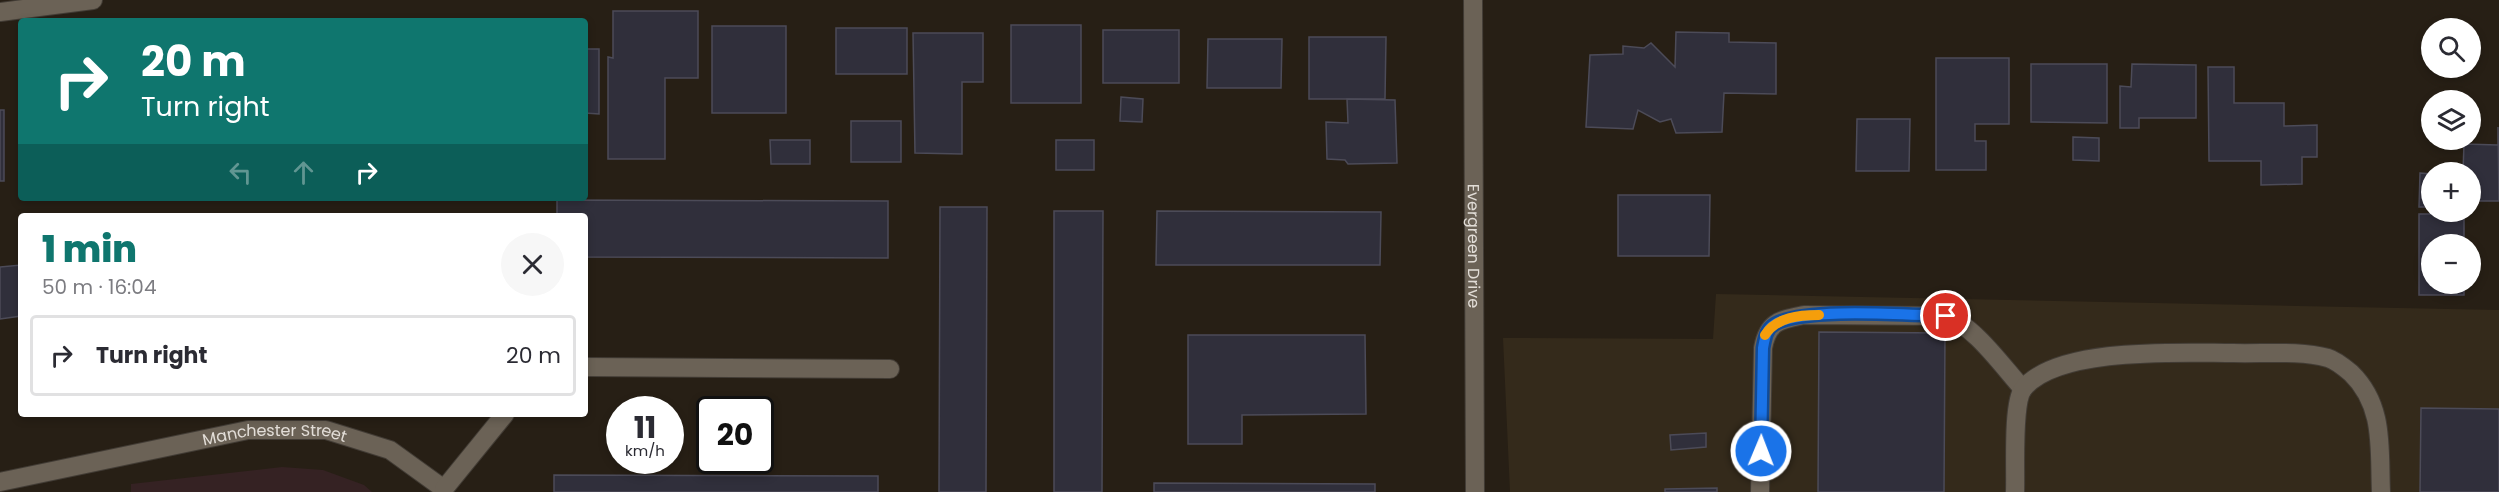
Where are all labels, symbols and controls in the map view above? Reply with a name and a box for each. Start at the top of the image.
map controls [2421,18,2481,294]
button: search [2421,18,2481,78]
text: 20 m [141,32,246,91]
icon: right [42,42,120,120]
text: Turn right [141,88,270,125]
button: layers [2421,90,2481,150]
icon: left [224,156,257,189]
icon: ahead [287,156,320,189]
icon: right [350,156,383,189]
button: + [2421,162,2481,222]
street label: Evergreen Drive [1462,184,1486,308]
text: 1 min [42,224,137,275]
button: close [501,233,564,296]
button: − [2421,234,2481,294]
text: 50 m · 16:04 [42,273,156,301]
pin [1920,290,1971,341]
icon: arrive [1929,299,1962,332]
icon: right [45,339,78,372]
text: Turn right [96,340,207,371]
text: 20 m [506,340,561,371]
speed limit sign: 20 [696,396,774,474]
text: 11 [634,406,656,449]
street label: Manchester Street [200,418,350,451]
position arrow [1729,419,1793,483]
text: km/h [625,440,665,461]

